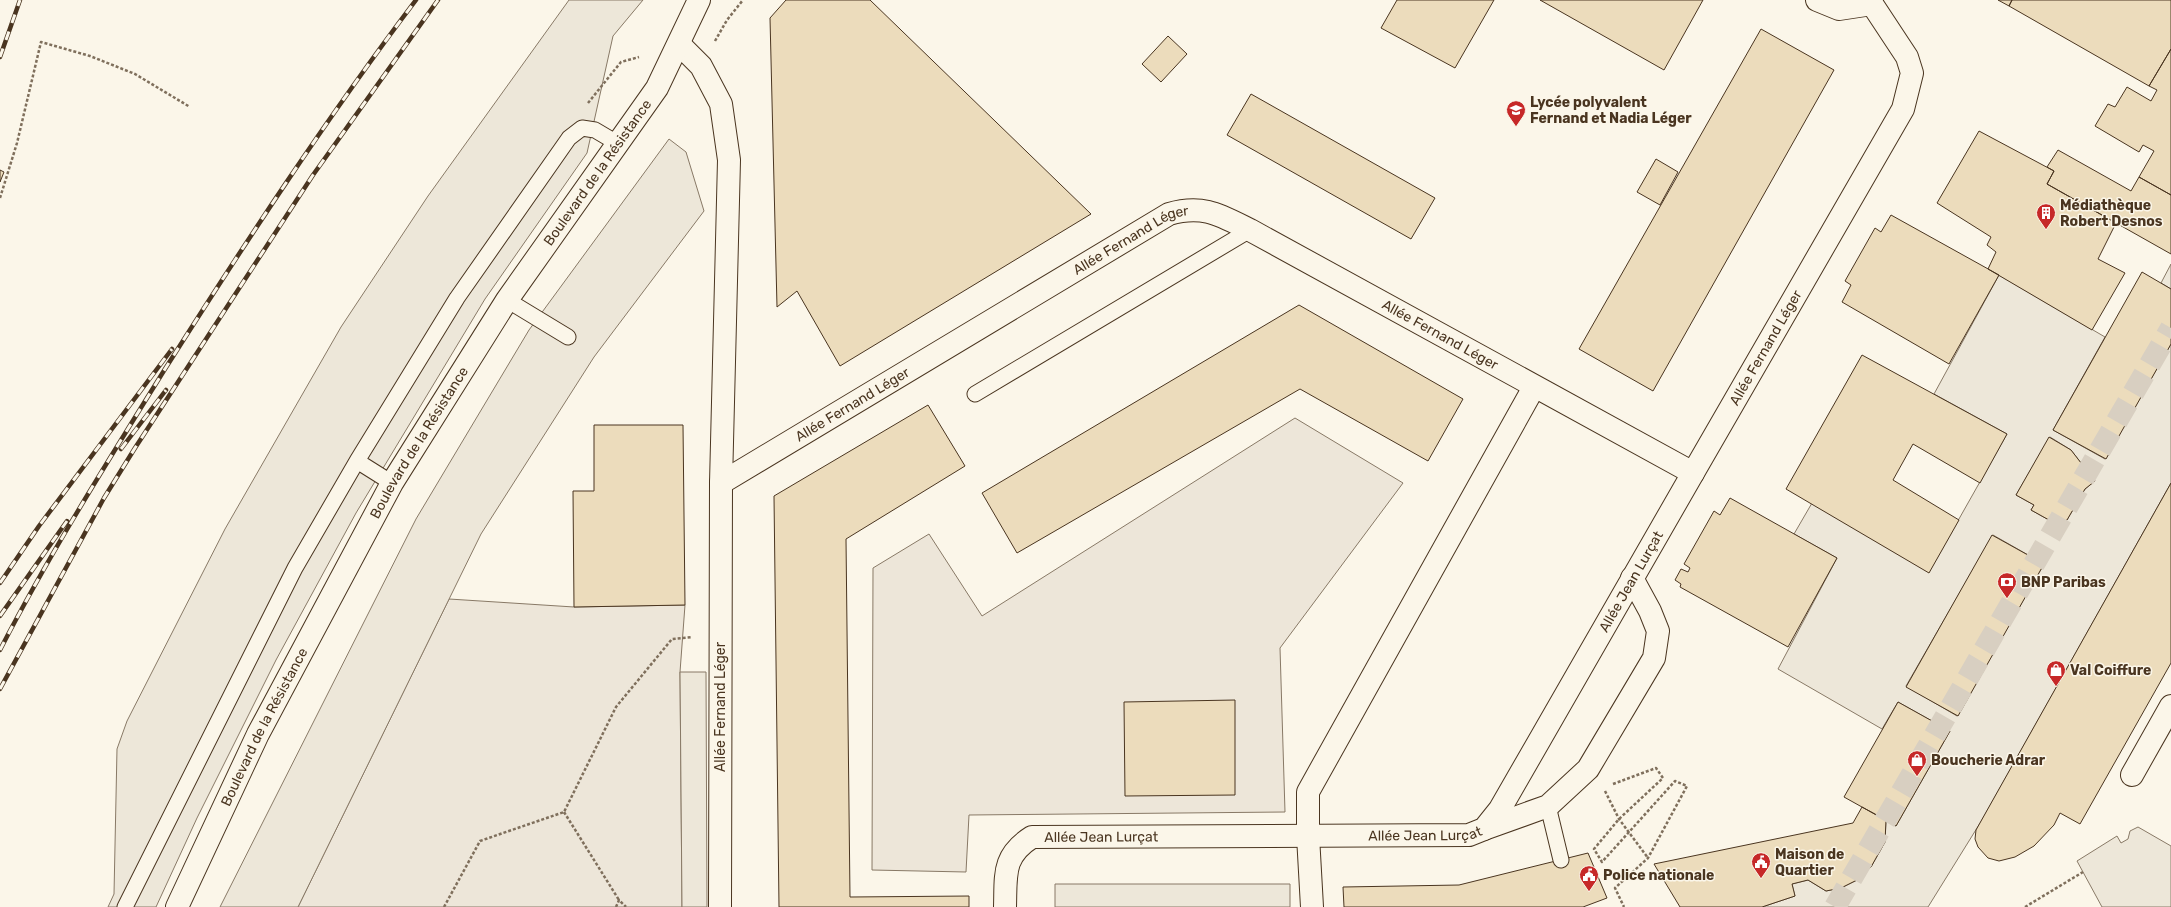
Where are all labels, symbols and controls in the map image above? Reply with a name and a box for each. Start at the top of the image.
place label: Lycée polyvalent Fernand et Nadia Léger [1530,94,1692,127]
street label: Boulevard de la Résistance [540,96,655,249]
school or university icon: Lycée polyvalent Fernand et Nadia Léger [1505,99,1527,127]
place label: Médiathèque Robert Desnos [2060,197,2163,230]
street label: Allée Fernand Léger [1070,202,1190,278]
building icon: Médiathèque Robert Desnos [2035,202,2057,230]
street label: Allée Fernand Léger [1726,286,1806,408]
street label: Allée Fernand Léger [1379,296,1502,373]
street label: Boulevard de la Résistance [366,363,472,522]
street label: Allée Fernand Léger [792,363,913,445]
street label: Allée Jean Lurçat [1595,527,1667,635]
bank icon: BNP Paribas [1996,571,2018,599]
place label: BNP Paribas [2021,574,2106,591]
street label: Allée Fernand Léger [712,641,729,772]
street label: Boulevard de la Résistance [217,645,311,809]
shop icon: Val Coiffure [2045,659,2067,687]
place label: Val Coiffure [2070,662,2151,679]
shop icon: Boucherie Adrar [1906,749,1928,777]
place label: Boucherie Adrar [1931,752,2046,769]
street label: Allée Jean Lurçat [1368,822,1485,844]
street label: Allée Jean Lurçat [1044,828,1159,845]
place label: Maison de Quartier [1775,846,1844,879]
public building icon: Maison de Quartier [1750,851,1772,879]
public building icon: Police nationale [1578,864,1600,892]
place label: Police nationale [1603,867,1714,884]

